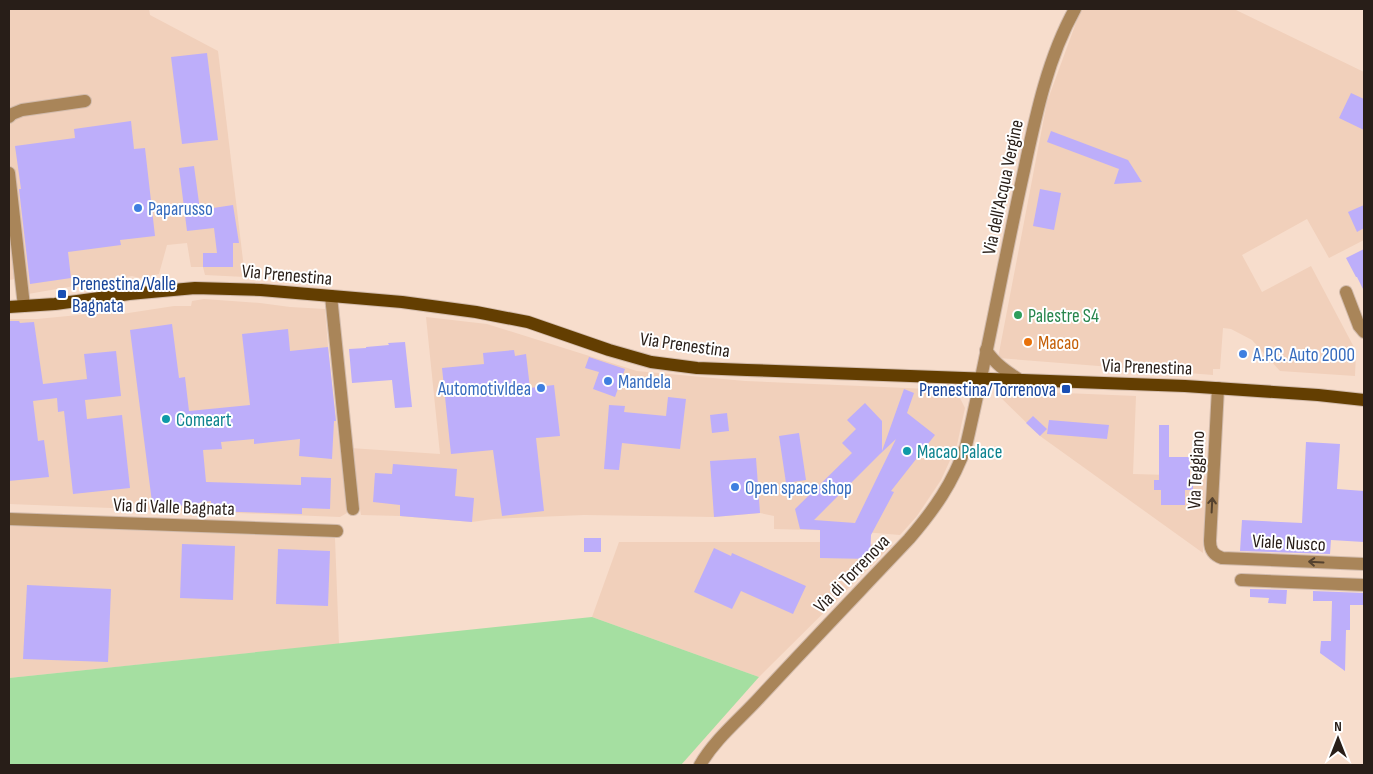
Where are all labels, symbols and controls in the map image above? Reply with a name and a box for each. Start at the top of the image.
street label: Via dell'Acqua Vergine [978,118,1029,257]
place label: Paparusso [148,198,213,221]
marker: Paparusso [132,202,144,214]
street label: Via Prenestina [241,260,333,291]
place label: Prenestina/Valle Bagnata [72,273,176,318]
marker: Prenestina/Valle Bagnata [56,288,68,300]
place label: Palestre S4 [1028,305,1099,328]
marker: Palestre S4 [1012,309,1024,321]
street label: Via Prenestina [638,328,731,363]
place label: Macao [1038,332,1079,355]
marker: Macao [1022,336,1034,348]
place label: A.P.C. Auto 2000 [1252,344,1355,367]
marker: A.P.C. Auto 2000 [1237,348,1249,360]
street label: Via Prenestina [1101,354,1193,381]
place label: Mandela [618,371,671,394]
marker: Mandela [602,375,614,387]
place label: AutomotivIdea [437,378,531,401]
place label: Prenestina/Torrenova [919,379,1056,402]
marker: AutomotivIdea [535,382,547,394]
marker: Prenestina/Torrenova [1060,383,1072,395]
place label: Comeart [176,409,232,432]
marker: Comeart [160,413,172,425]
street label: Via Teggiano [1183,430,1210,510]
place label: Macao Palace [917,441,1002,464]
marker: Macao Palace [901,445,913,457]
place label: Open space shop [745,477,852,500]
marker: Open space shop [729,481,741,493]
street label: Via di Valle Bagnata [113,494,235,521]
one-way arrow [1207,497,1216,513]
street label: Via di Torrenova [809,530,895,618]
street label: Viale Nusco [1252,530,1326,557]
one-way arrow [1308,557,1324,567]
north arrow [1313,714,1363,764]
text: N [1334,718,1342,735]

